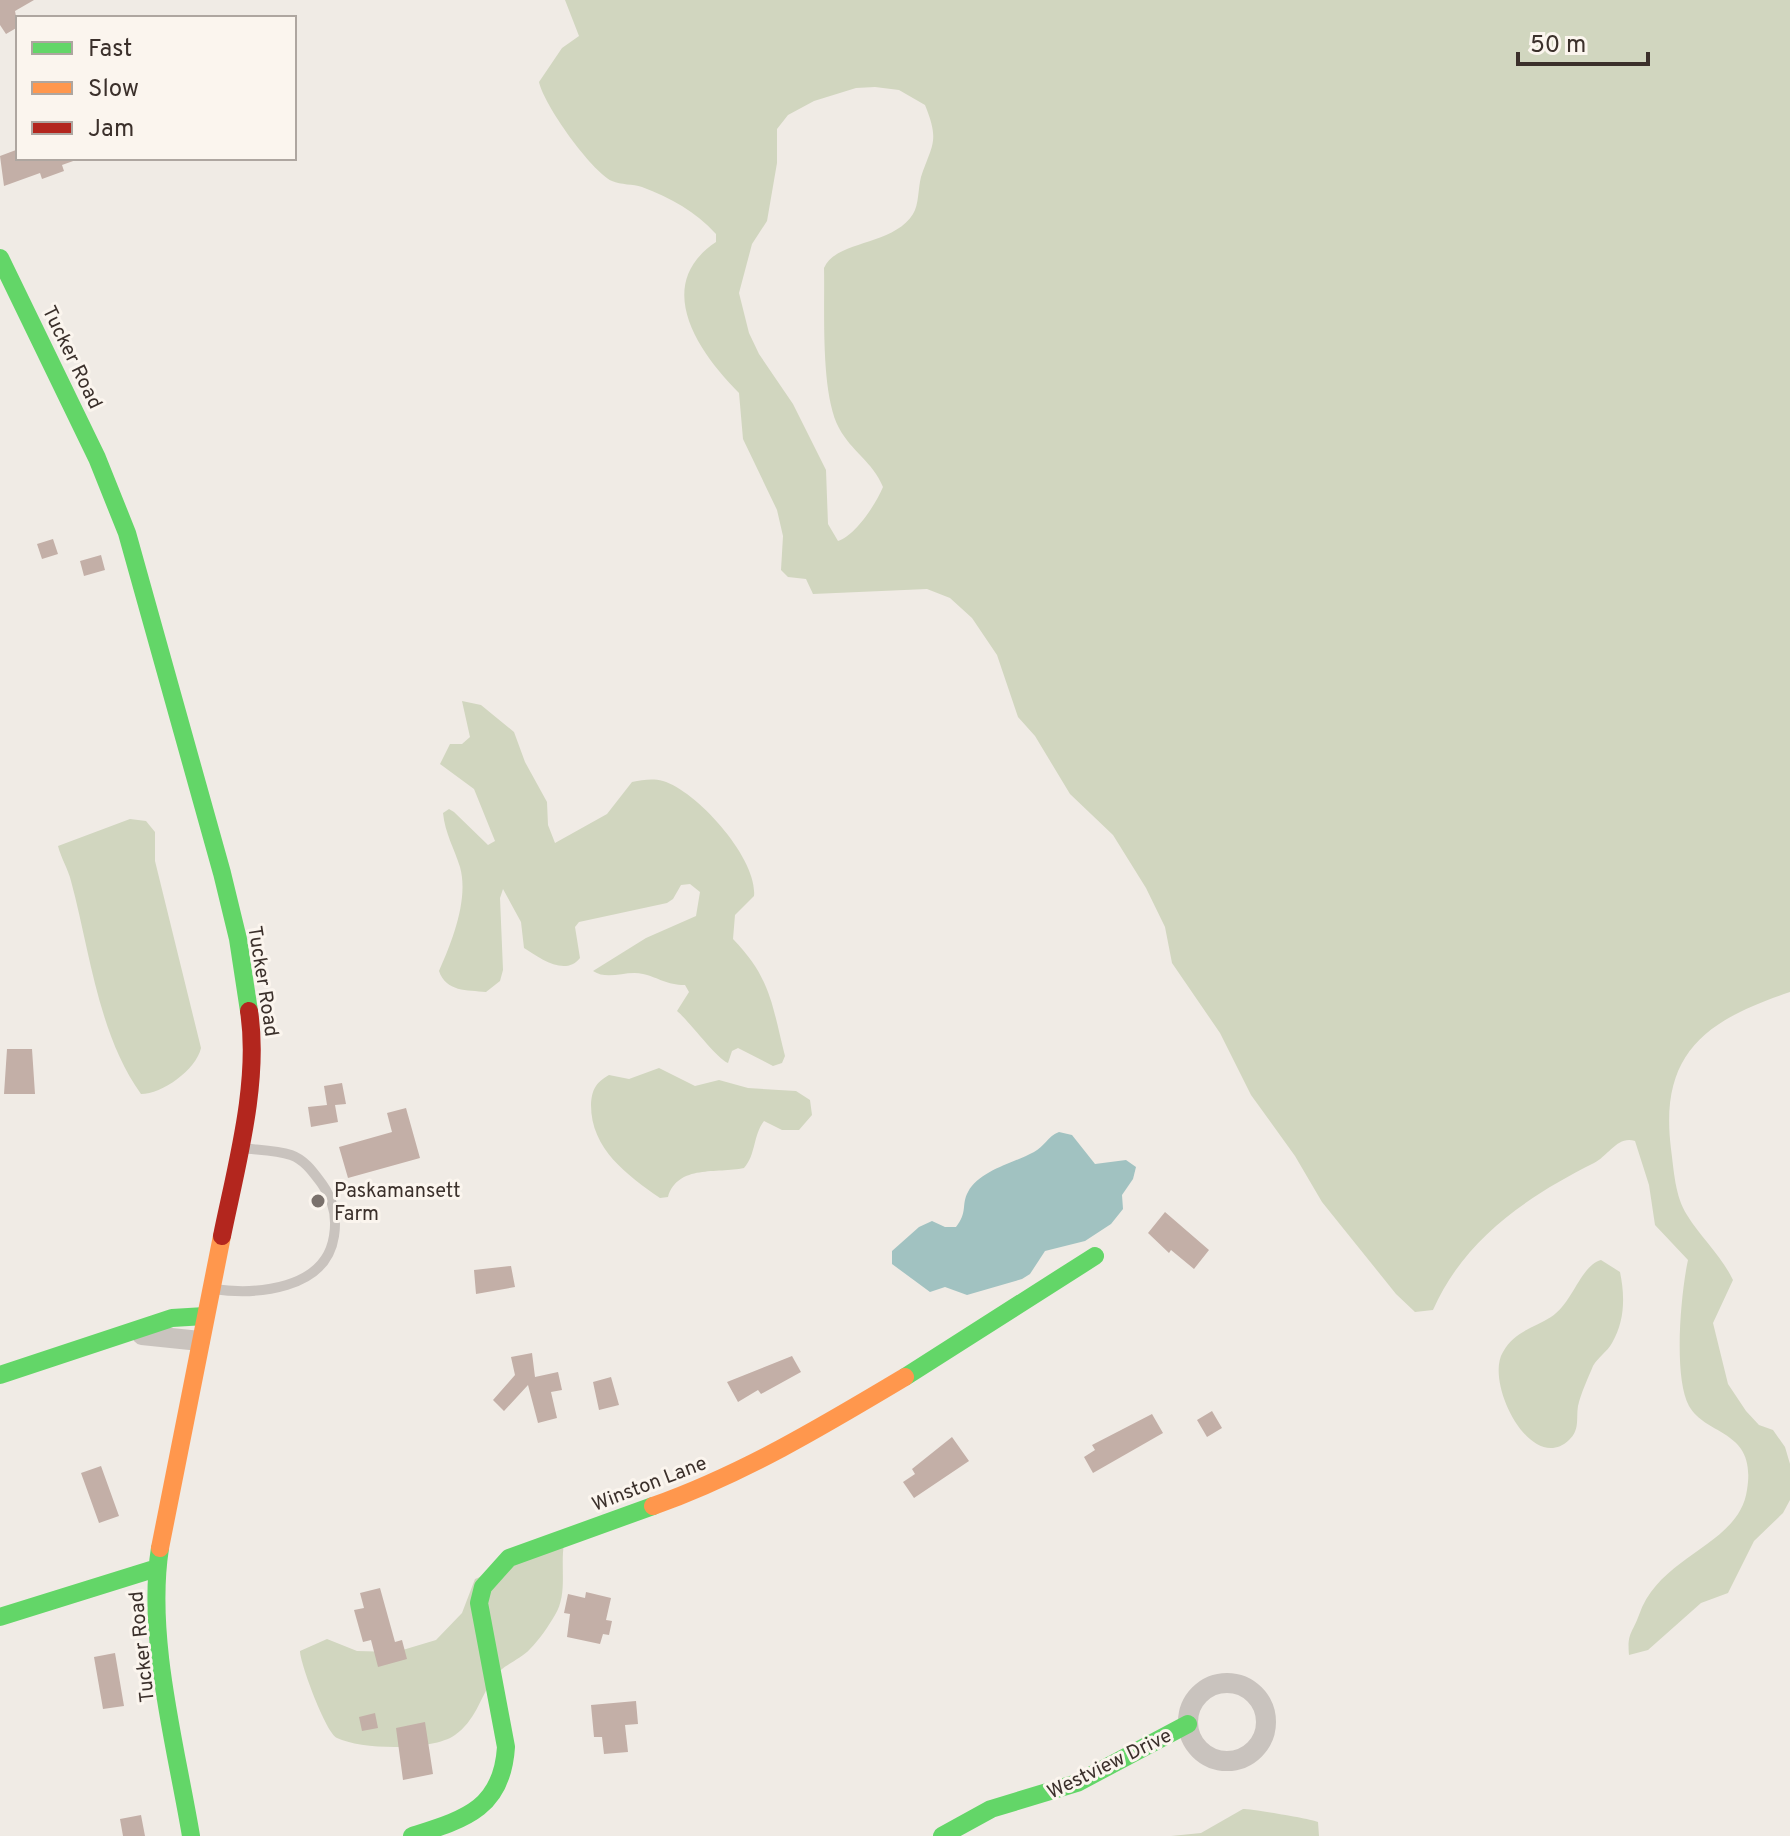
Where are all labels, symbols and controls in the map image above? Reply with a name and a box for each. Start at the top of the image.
legend [16,16,296,160]
scale bar [1518,16,1648,66]
text: 50 m [1530,31,1586,61]
text: Fast [88,35,132,65]
text: Slow [88,75,139,105]
text: Jam [88,115,134,145]
street label: Tucker Road [35,302,107,414]
street label: Tucker Road [240,924,284,1039]
place label: Paskamansett Farm [334,1179,461,1228]
marker: Paskamansett Farm [309,1192,327,1210]
street label: Winston Lane [589,1451,711,1519]
street label: Tucker Road [124,1590,162,1704]
street label: Westview Drive [1043,1723,1177,1806]

